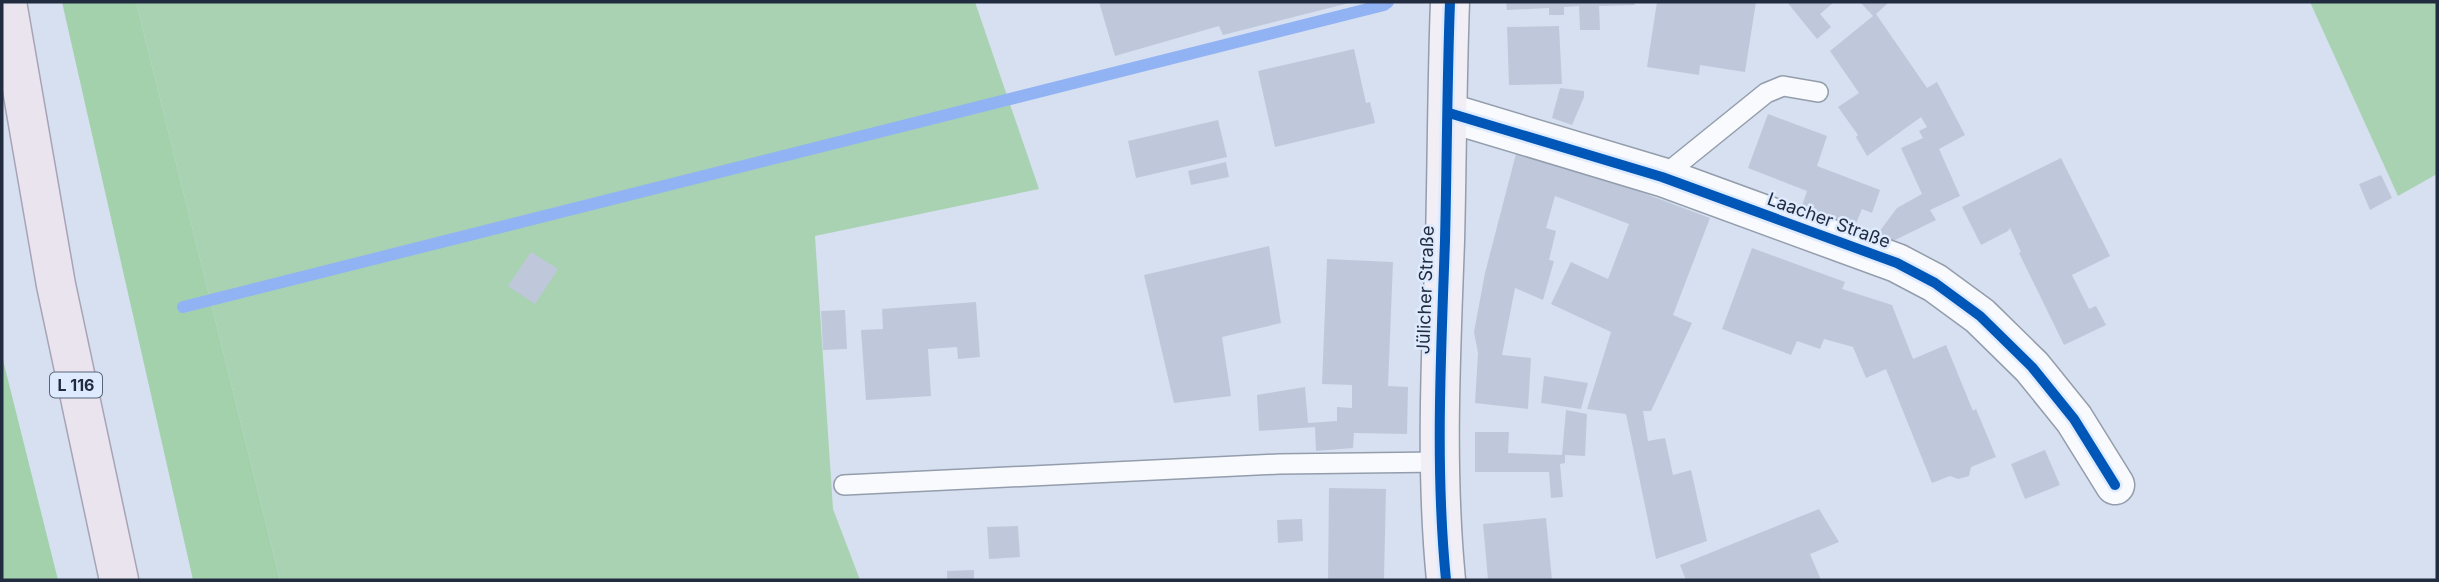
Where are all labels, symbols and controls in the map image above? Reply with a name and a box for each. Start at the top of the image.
street label: Laacher Straße [1765,188,1893,252]
street label: Jülicher Straße [1412,225,1438,355]
road number: L 116 [50,372,102,398]

